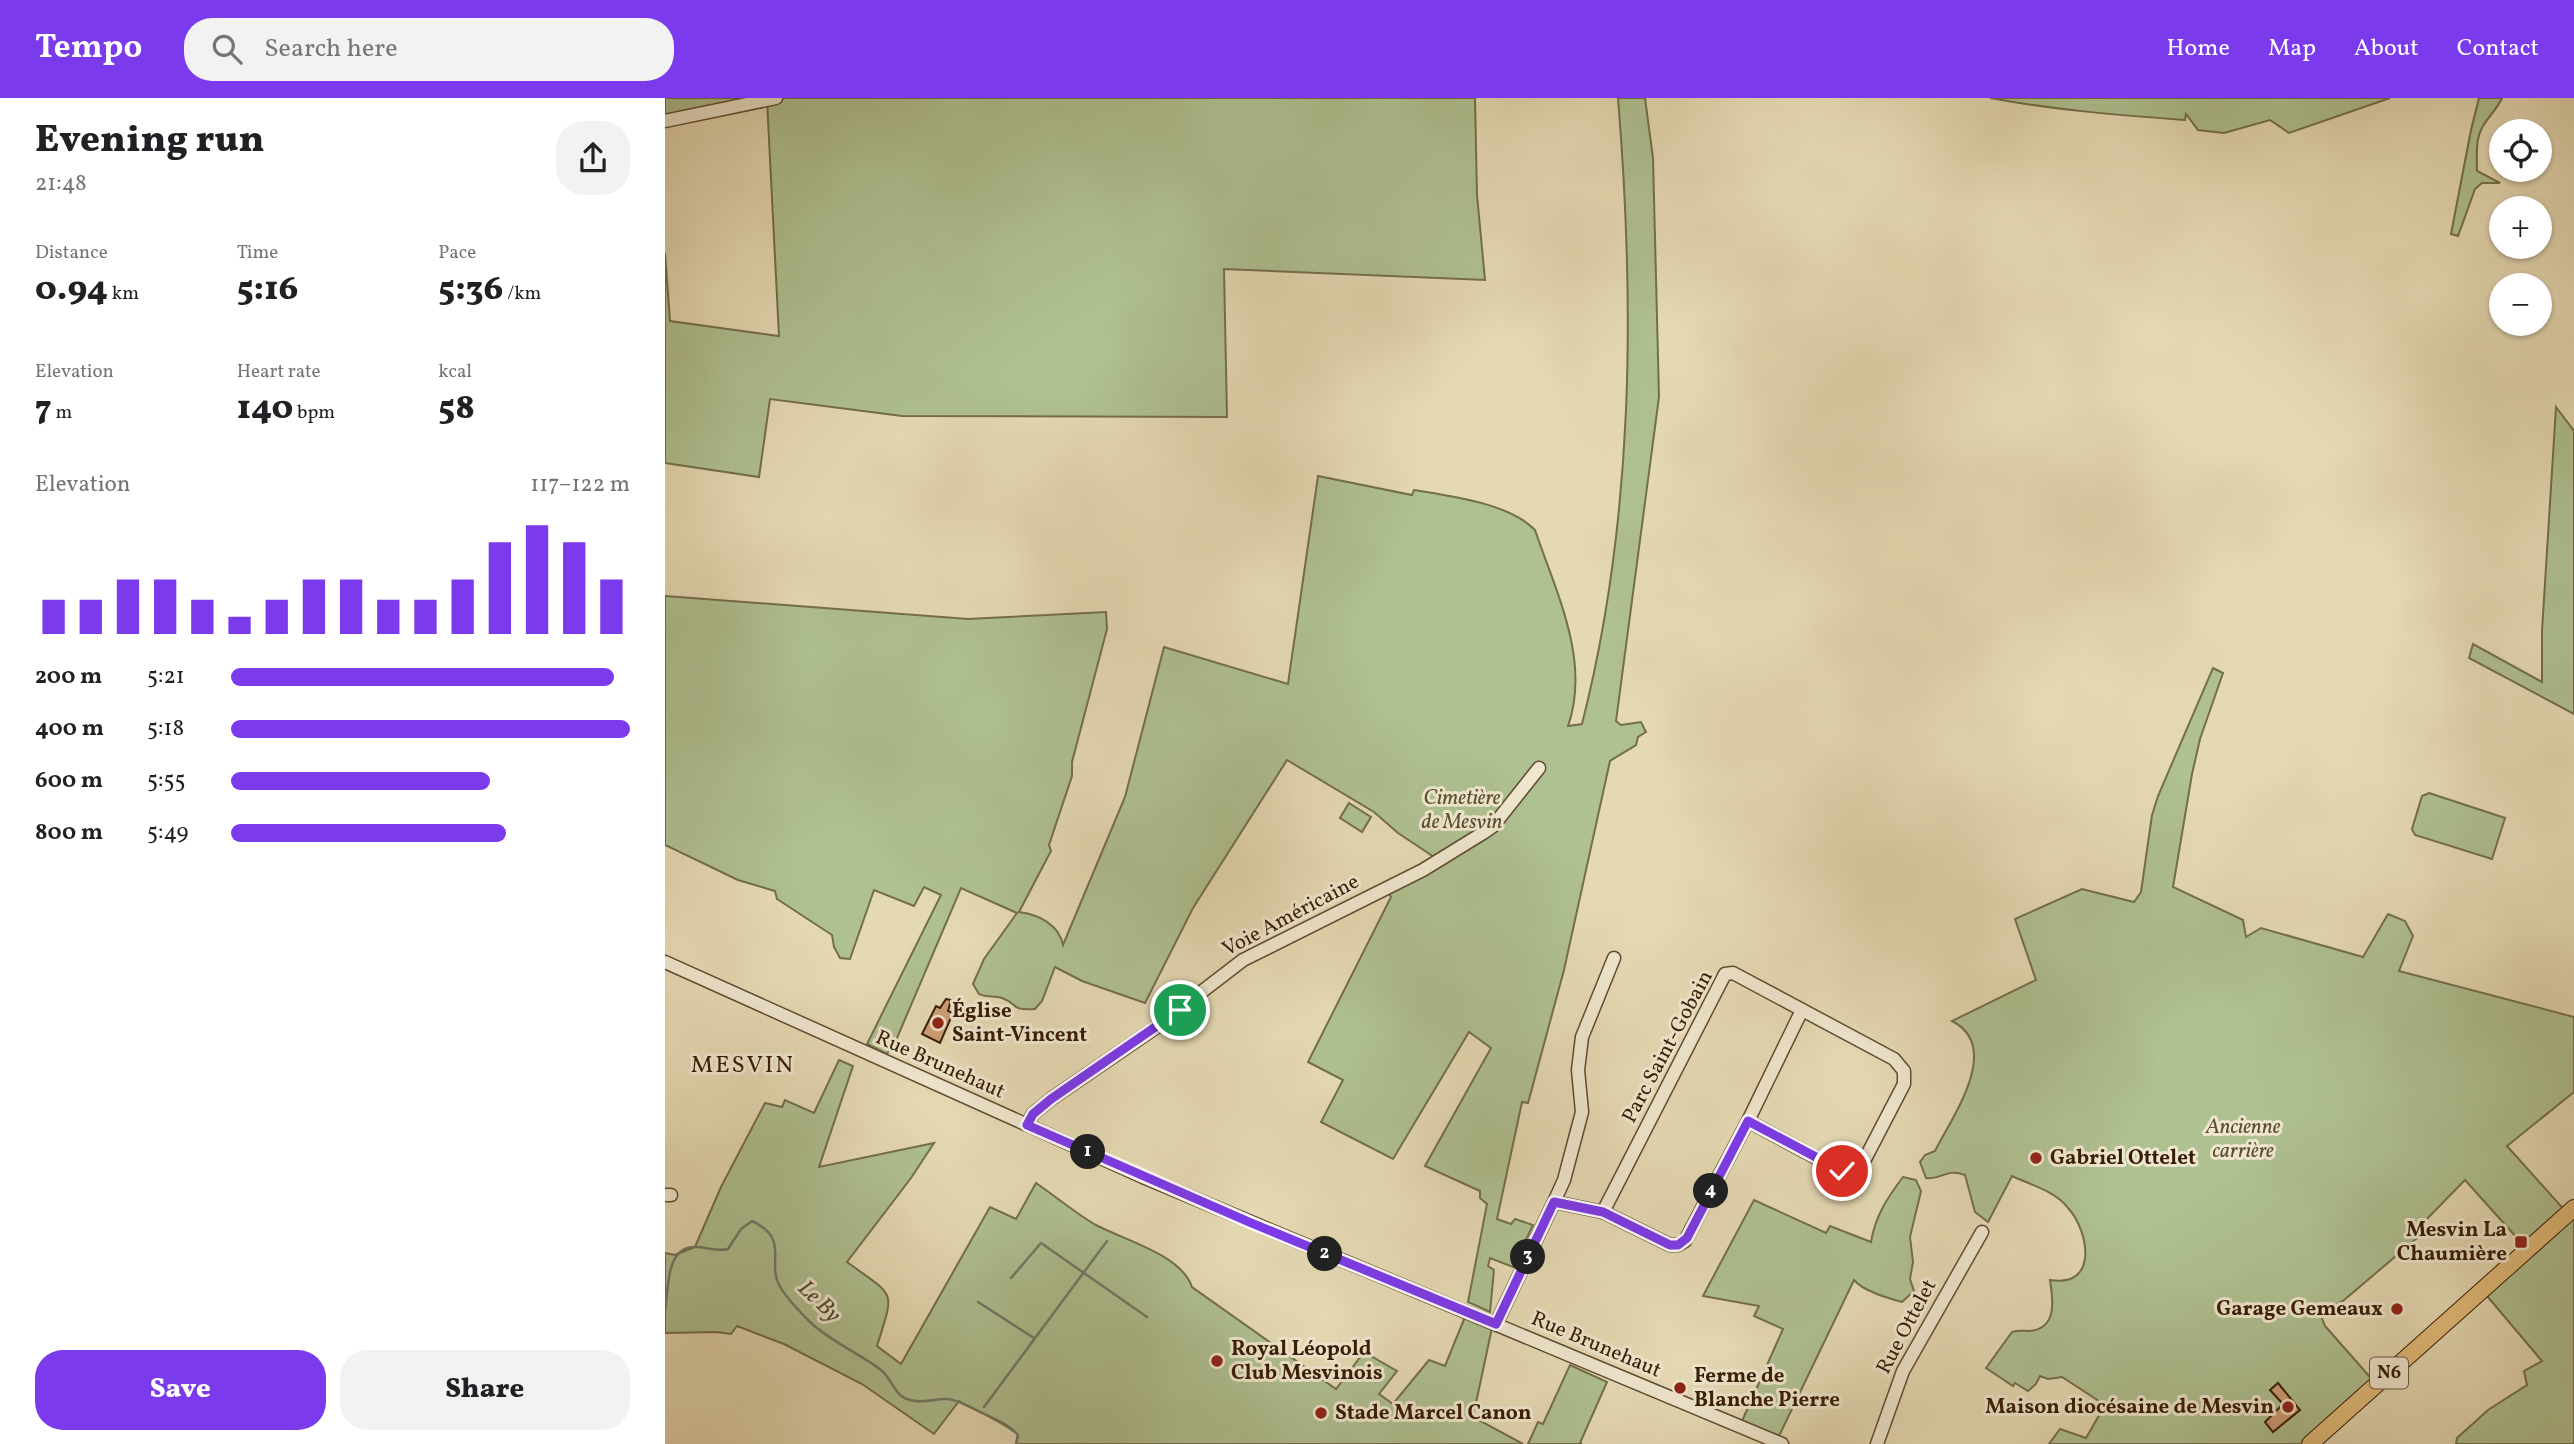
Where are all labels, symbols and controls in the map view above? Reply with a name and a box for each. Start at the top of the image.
search box [184,18,674,81]
text: Tempo [35,26,142,72]
icon: search [208,30,246,68]
text: Search here [264,31,398,67]
text: Home [2166,32,2230,66]
text: Map [2268,32,2316,66]
text: About [2354,32,2419,66]
text: Contact [2457,32,2539,66]
text: Evening run [35,115,265,168]
map controls [2489,119,2552,336]
button: locate [2489,119,2552,182]
button: share [556,121,630,195]
text: 21:48 [35,168,87,200]
button: + [2489,196,2552,259]
text: Distance [35,240,108,266]
text: Time [237,240,278,266]
text: Pace [438,240,476,266]
text: 0.94 [35,266,108,314]
text: 5:16 [237,266,298,314]
text: 5:36 [438,266,503,314]
button: − [2489,273,2552,336]
text: km [108,281,139,307]
text: /km [503,281,541,307]
text: Elevation [35,359,114,385]
text: Heart rate [237,359,321,385]
text: kcal [438,359,472,385]
text: 7 [35,385,52,433]
text: 140 [237,385,293,433]
text: 58 [438,385,475,433]
text: m [52,400,72,426]
text: bpm [293,400,335,426]
text: Elevation [35,469,131,501]
text: 117–122 m [530,469,630,501]
text: 200 m [35,661,102,693]
text: 5:21 [147,661,185,693]
text: 400 m [35,713,104,745]
text: 5:18 [147,713,184,745]
text: 600 m [35,765,103,797]
text: 5:55 [147,765,186,797]
park label: Cimetière de Mesvin [1422,784,1503,837]
text: 800 m [35,817,103,849]
text: 5:49 [147,817,188,849]
street label: Voie Américaine [1217,868,1365,964]
street label: Parc Saint-Gobain [1615,965,1721,1129]
pin [1150,980,1210,1040]
icon: arrive [1161,991,1199,1029]
place label: Église Saint-Vincent [952,997,1087,1050]
marker: Église Saint-Vincent [930,1015,946,1031]
street label: Rue Brunehaut [871,1024,1009,1106]
district label: MESVIN [691,1049,795,1083]
park label: Ancienne carrière [2205,1113,2281,1166]
pin: 1 [1071,1134,1105,1170]
text: 1 [1084,1138,1091,1164]
pin [1812,1141,1872,1201]
place label: Gabriel Ottelet [2050,1144,2196,1173]
marker: Gabriel Ottelet [2028,1150,2044,1166]
icon: check [1823,1152,1861,1190]
pin: 4 [1693,1174,1729,1208]
text: 4 [1705,1177,1716,1203]
place label: Mesvin La Chaumière [2397,1216,2507,1269]
marker: Mesvin La Chaumière [2513,1234,2529,1250]
pin: 2 [1307,1236,1343,1272]
text: 2 [1320,1240,1329,1266]
pin: 3 [1511,1240,1545,1274]
text: 3 [1523,1243,1532,1269]
water label: Le By [790,1273,848,1331]
street label: Rue Ottelet [1870,1274,1944,1380]
place label: Garage Gemeaux [2216,1295,2383,1324]
marker: Garage Gemeaux [2389,1301,2405,1317]
street label: Rue Brunehaut [1526,1305,1666,1385]
place label: Royal Léopold Club Mesvinois [1231,1335,1383,1388]
button: Save [35,1350,326,1430]
button: Share [340,1350,630,1430]
marker: Royal Léopold Club Mesvinois [1209,1353,1225,1369]
road number: N6 [2370,1358,2408,1388]
place label: Ferme de Blanche Pierre [1694,1362,1840,1415]
marker: Ferme de Blanche Pierre [1672,1380,1688,1396]
place label: Maison diocésaine de Mesvin [1985,1393,2274,1422]
place label: Stade Marcel Canon [1335,1399,1532,1428]
marker: Maison diocésaine de Mesvin [2280,1399,2296,1415]
marker: Stade Marcel Canon [1313,1405,1329,1421]

